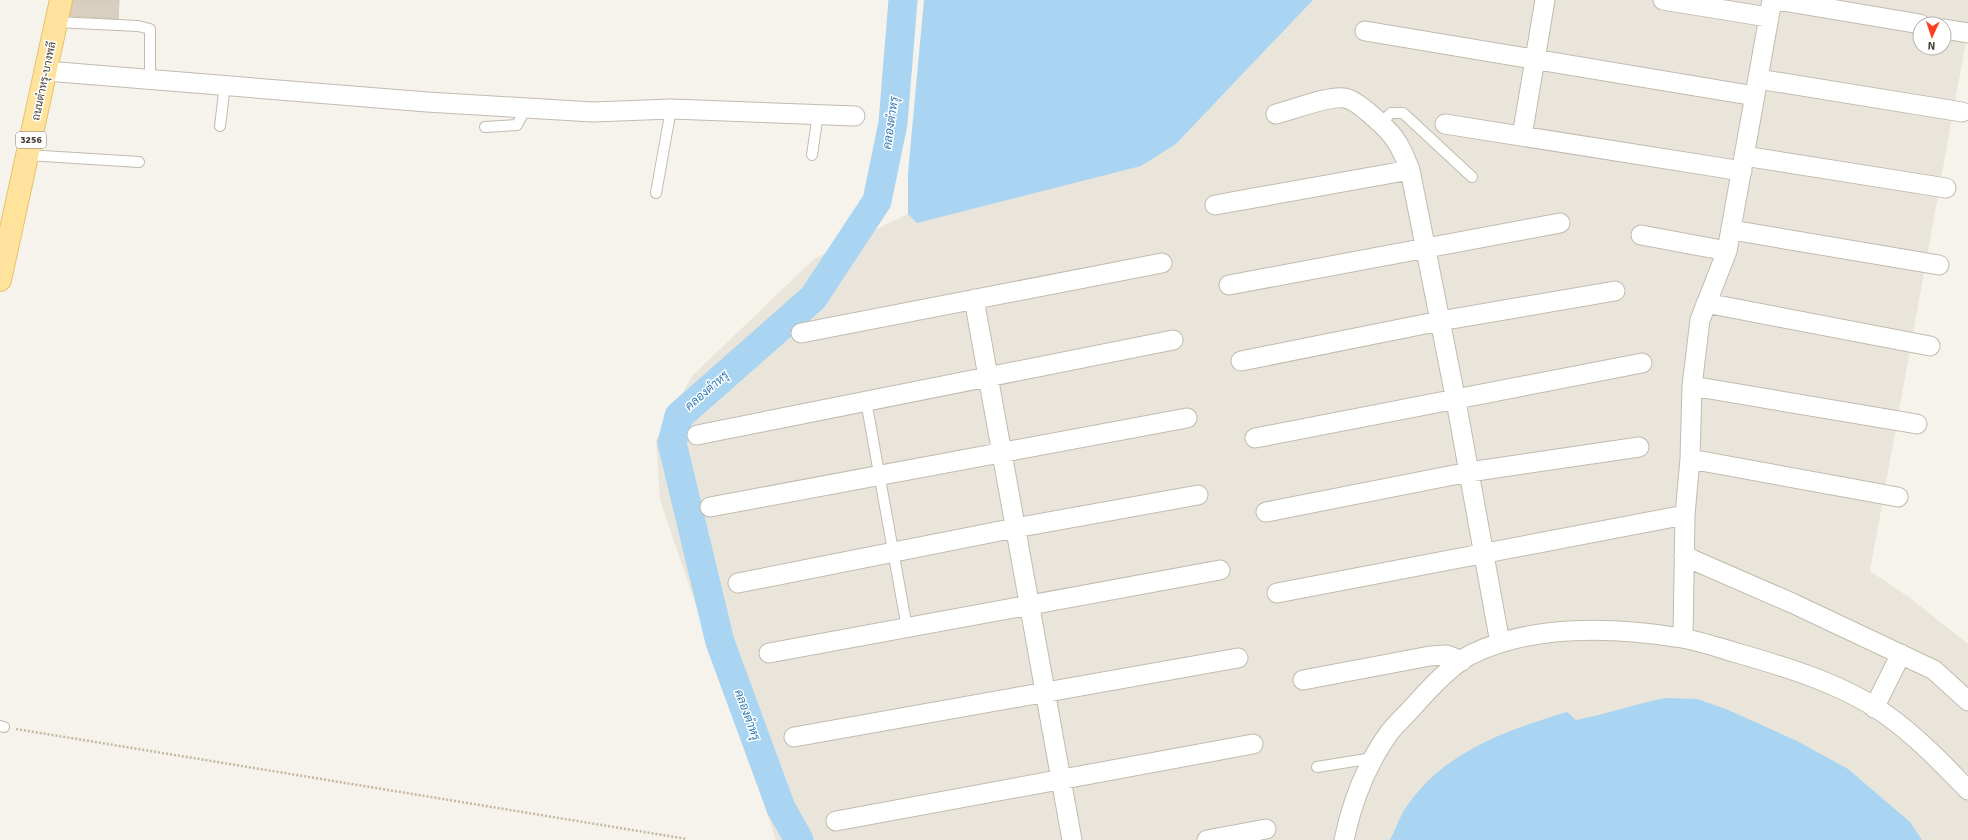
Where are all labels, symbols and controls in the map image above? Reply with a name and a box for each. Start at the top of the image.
north arrow [1912,16,1952,56]
text: N [1927,39,1936,52]
street label: ถนนตำหรุ-บางพลี [27,40,61,122]
water label: คลองตำหรุ [880,94,903,151]
road number: 3256 [16,132,46,148]
water label: คลองตำหรุ [682,367,734,415]
water label: คลองตำหรุ [730,687,764,744]

